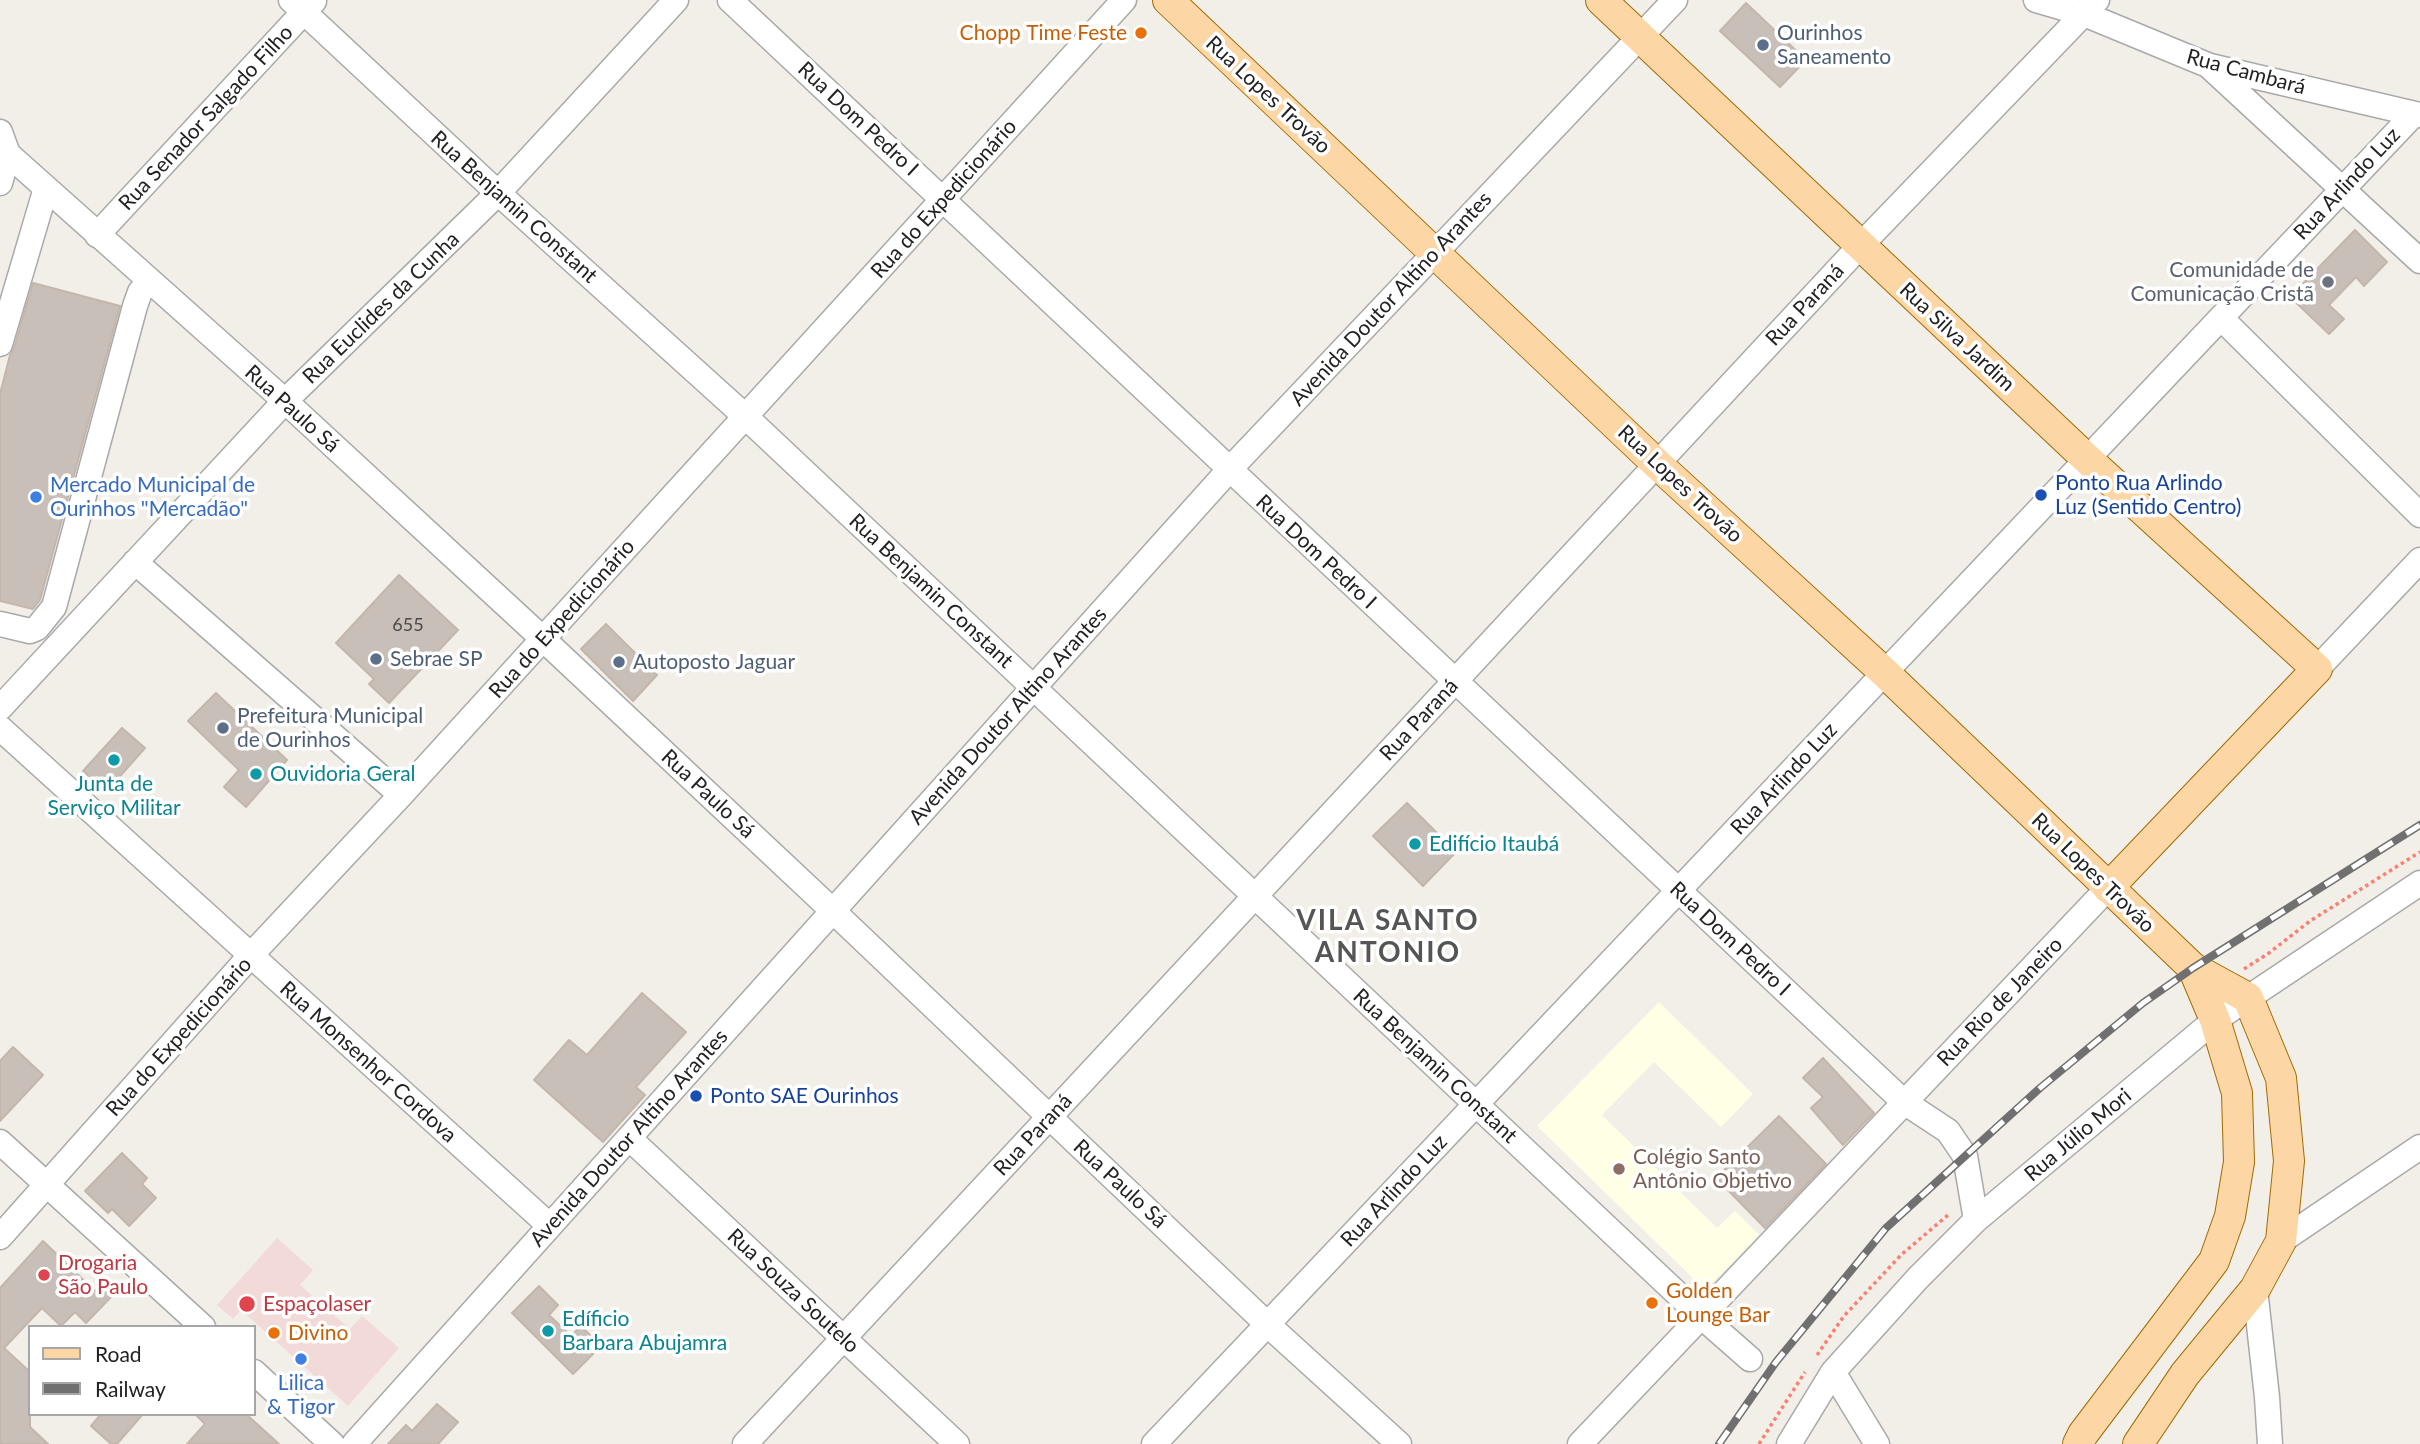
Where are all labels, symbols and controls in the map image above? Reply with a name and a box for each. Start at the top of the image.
street label: Rua Senador Salgado Filho [114,20,298,216]
place label: Chopp Time Feste [960,20,1127,46]
place label: Ourinhos Saneamento [1777,20,1891,70]
marker: Chopp Time Feste [1133,25,1149,41]
street label: Rua Lopes Trovão [1200,31,1336,159]
marker: Ourinhos Saneamento [1755,37,1771,53]
street label: Rua Cambará [2184,44,2308,100]
street label: Rua Dom Pedro I [792,57,924,181]
street label: Rua do Expedicionário [866,114,1022,284]
street label: Rua Arlindo Luz [2289,123,2405,245]
street label: Rua Benjamin Constant [426,126,602,288]
street label: Avenida Doutor Altino Arantes [1285,187,1497,411]
street label: Rua Euclides da Cunha [297,227,465,389]
place label: Comunidade de Comunicação Cristã [2131,257,2314,307]
street label: Rua Paraná [1761,259,1849,351]
marker: Comunidade de Comunicação Cristã [2320,274,2336,290]
street label: Rua Silva Jardim [1894,277,2020,397]
street label: Rua Paulo Sá [240,360,344,458]
street label: Rua Lopes Trovão [1612,420,1748,548]
place label: Ponto Rua Arlindo Luz (Sentido Centro) [2055,470,2241,520]
place label: Mercado Municipal de Ourinhos "Mercadão" [50,472,255,522]
marker: Ponto Rua Arlindo Luz (Sentido Centro) [2033,487,2049,503]
marker: Mercado Municipal de Ourinhos "Mercadão" [28,489,44,505]
street label: Rua Dom Pedro I [1250,490,1382,614]
street label: Rua Benjamin Constant [844,508,1018,674]
street label: Rua do Expedicionário [484,534,640,704]
street label: Avenida Doutor Altino Arantes [904,602,1112,830]
house number: 655 [392,614,424,636]
place label: Sebrae SP [390,646,483,672]
place label: Autoposto Jaguar [633,649,795,675]
marker: Sebrae SP [368,651,384,667]
marker: Autoposto Jaguar [611,654,627,670]
street label: Rua Paraná [1375,674,1463,766]
place label: Prefeitura Municipal de Ourinhos [237,703,423,753]
street label: Rua Arlindo Luz [1726,718,1842,840]
marker: Prefeitura Municipal de Ourinhos [215,720,231,736]
street label: Rua Paulo Sá [656,744,760,844]
marker: Junta de Serviço Militar [106,752,122,768]
place label: Ouvidoria Geral [270,761,416,787]
marker: Ouvidoria Geral [248,766,264,782]
place label: Junta de Serviço Militar [47,771,181,821]
street label: Rua Lopes Trovão [2026,808,2160,938]
place label: Edifício Itaubá [1429,831,1559,857]
marker: Edifício Itaubá [1407,836,1423,852]
street label: Rua Dom Pedro I [1664,877,1796,1001]
district label: VILA SANTO ANTONIO [1298,904,1478,970]
street label: Rua Rio de Janeiro [1932,932,2068,1072]
street label: Rua do Expedicionário [101,952,257,1122]
street label: Rua Monsenhor Cordova [274,976,462,1148]
street label: Rua Benjamin Constant [1348,983,1522,1149]
street label: Avenida Doutor Altino Arantes [525,1024,733,1252]
place label: Ponto SAE Ourinhos [710,1083,899,1109]
street label: Rua Júlio Mori [2020,1083,2136,1187]
marker: Ponto SAE Ourinhos [688,1088,704,1104]
street label: Rua Paraná [989,1089,1077,1181]
street label: Rua Arlindo Luz [1336,1130,1452,1252]
street label: Rua Paulo Sá [1068,1134,1172,1234]
place label: Colégio Santo Antônio Objetivo [1633,1144,1792,1194]
marker: Colégio Santo Antônio Objetivo [1611,1161,1627,1177]
street label: Rua Souza Soutelo [722,1224,864,1358]
place label: Drogaria São Paulo [58,1250,148,1300]
marker: Drogaria São Paulo [36,1267,52,1283]
place label: Golden Lounge Bar [1666,1278,1770,1328]
place label: Espaçolaser [263,1291,371,1317]
marker: Espaçolaser [237,1294,257,1314]
marker: Golden Lounge Bar [1644,1295,1660,1311]
place label: Edíficio Barbara Abujamra [562,1306,727,1356]
place label: Divino [288,1320,348,1346]
marker: Edíficio Barbara Abujamra [540,1323,556,1339]
legend [28,1325,256,1416]
marker: Divino [266,1325,282,1341]
text: Road [95,1341,142,1366]
marker: Lilica & Tigor [293,1351,309,1367]
place label: Lilica & Tigor [267,1370,335,1420]
text: Railway [95,1376,166,1401]

